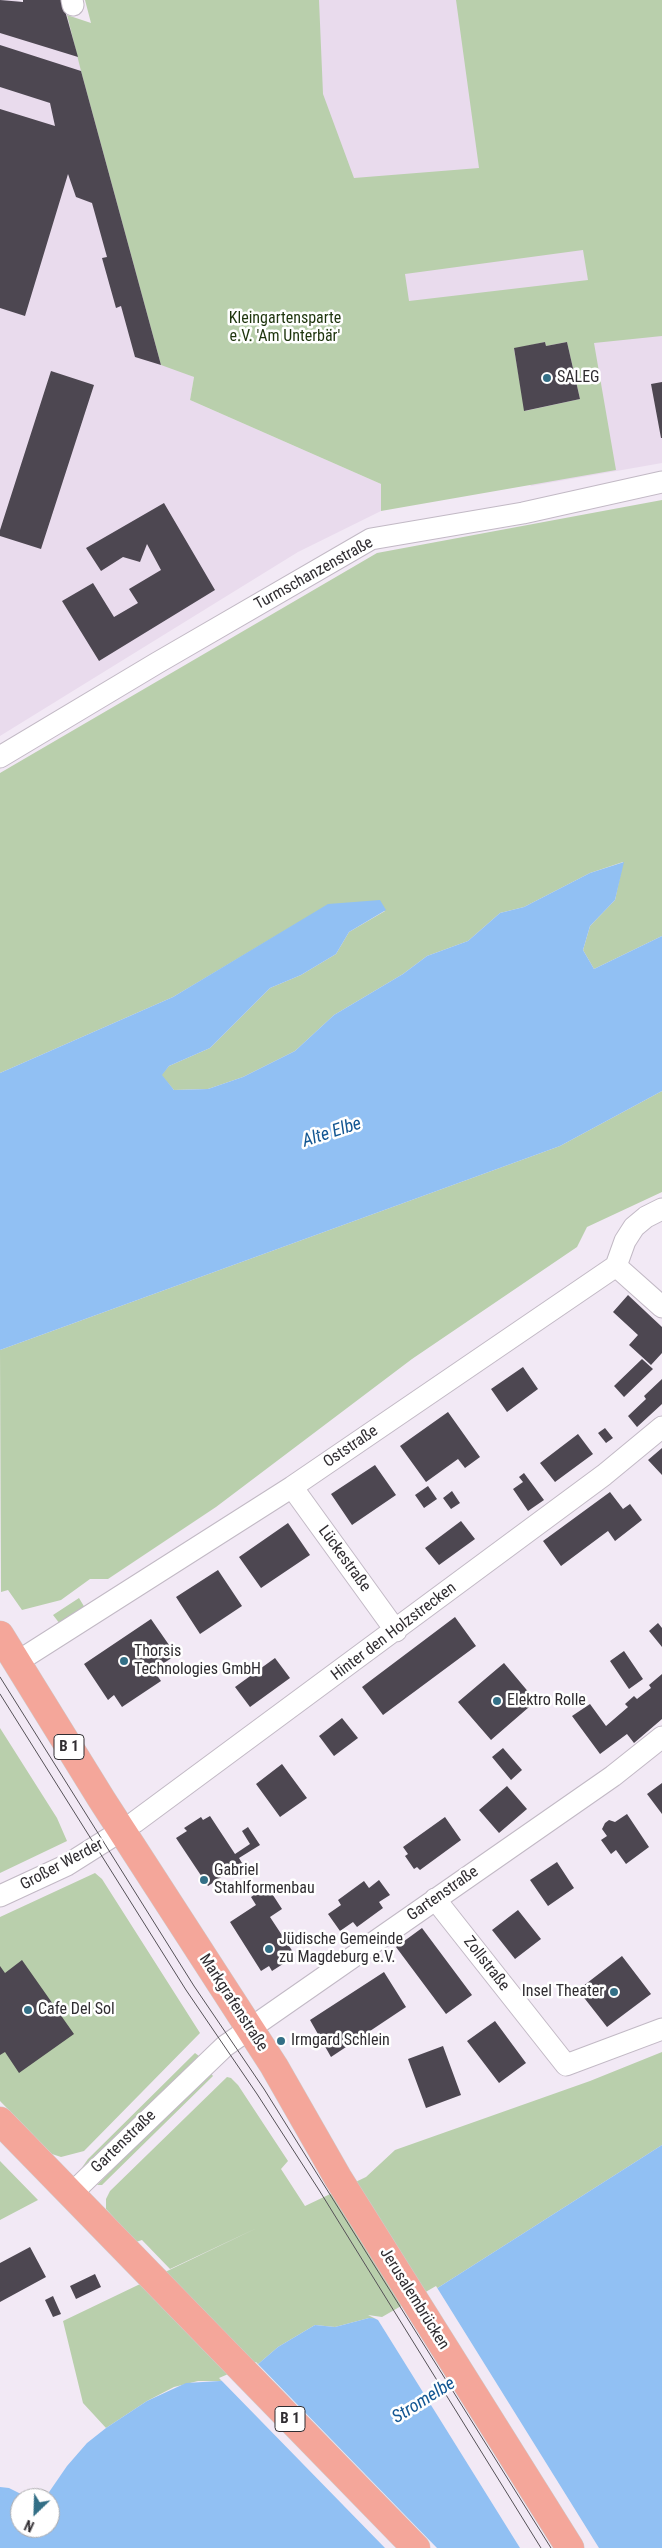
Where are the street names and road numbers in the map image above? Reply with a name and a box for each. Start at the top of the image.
street label: Turmschanzenstraße [251,534,377,614]
street label: Oststraße [320,1422,382,1472]
street label: Lückestraße [314,1522,374,1596]
street label: Hinter den Holzstrecken [328,1579,460,1685]
road number: B 1 [54,1734,84,1760]
street label: Großer Werder [17,1835,107,1895]
street label: Gartenstraße [404,1862,482,1926]
street label: Zollstraße [459,1933,513,1995]
street label: Markgrafenstraße [194,1951,272,2055]
street label: Gartenstraße [88,2106,160,2178]
street label: Jerusalembrücken [375,2245,453,2353]
road number: B 1 [275,2406,305,2432]

